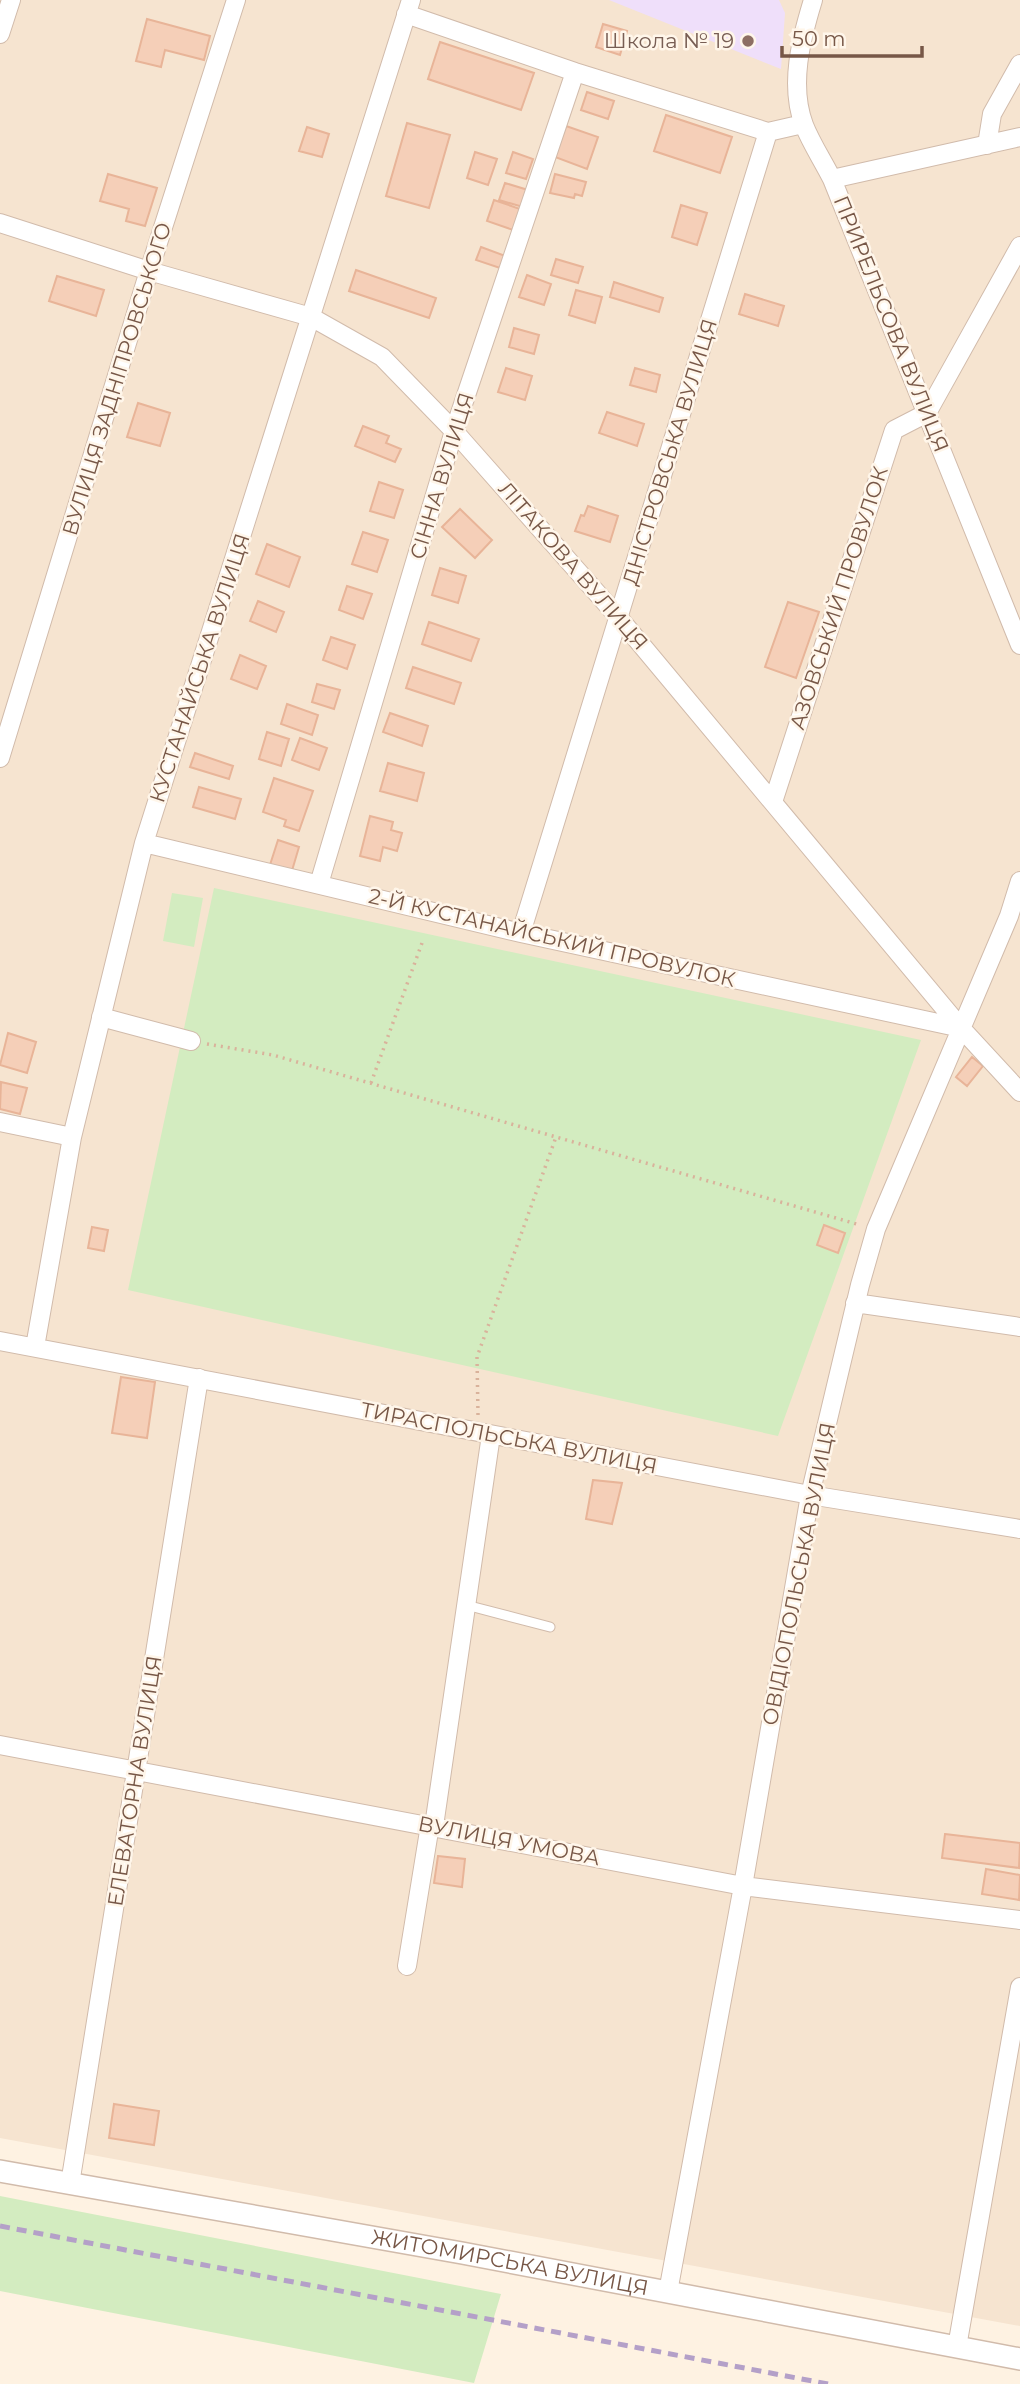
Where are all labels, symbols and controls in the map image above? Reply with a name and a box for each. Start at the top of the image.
scale bar [782,14,922,58]
text: 50 m [792,26,846,51]
place label: Школа № 19 [604,28,734,53]
marker: Школа № 19 [740,33,756,49]
street label: ПРИРЕЛЬСОВА ВУЛИЦЯ [829,192,954,456]
street label: ВУЛИЦЯ ЗАДНІПРОВСЬКОГО [57,219,176,538]
street label: ДНІСТРОВСЬКА ВУЛИЦЯ [617,316,722,588]
street label: СІННА ВУЛИЦЯ [404,389,479,562]
street label: АЗОВСЬКИЙ ПРОВУЛОК [784,463,893,733]
street label: ЛІТАКОВА ВУЛИЦЯ [493,476,653,655]
street label: КУСТАНАЙСЬКА ВУЛИЦЯ [144,530,255,805]
street label: 2-Й КУСТАНАЙСЬКИЙ ПРОВУЛОК [366,883,738,992]
street label: ТИРАСПОЛЬСЬКА ВУЛИЦЯ [359,1397,659,1479]
street label: ОВІДІОПОЛЬСЬКА ВУЛИЦЯ [757,1420,840,1727]
street label: ЕЛЕВАТОРНА ВУЛИЦЯ [102,1654,167,1908]
street label: ВУЛИЦЯ УМОВА [416,1811,602,1870]
street label: ЖИТОМИРСЬКА ВУЛИЦЯ [369,2224,651,2300]

